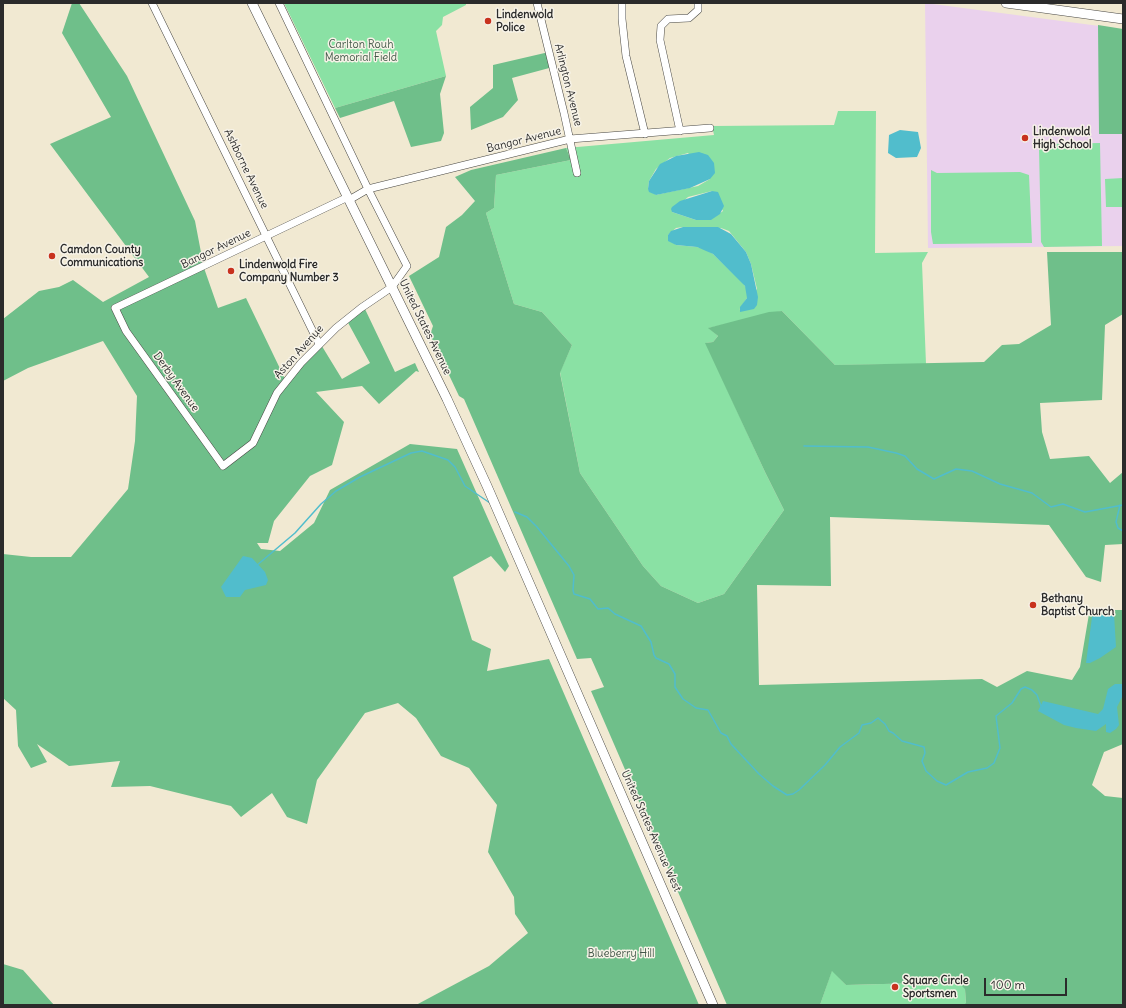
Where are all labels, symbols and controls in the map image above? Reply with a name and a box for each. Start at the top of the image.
place label: Lindenwold Police [496,8,553,34]
marker: Lindenwold Police [483,16,493,26]
park label: Carlton Rouh Memorial Field [325,38,397,64]
street label: Arlington Avenue [551,42,585,128]
street label: Bangor Avenue [485,124,563,156]
place label: Lindenwold High School [1033,125,1091,151]
street label: Ashborne Avenue [221,127,271,211]
marker: Lindenwold High School [1020,133,1030,143]
street label: Bangor Avenue [179,226,253,272]
place label: Camdon County Communications [60,243,143,269]
marker: Camdon County Communications [47,251,57,261]
place label: Lindenwold Fire Company Number 3 [239,258,339,284]
marker: Lindenwold Fire Company Number 3 [226,266,236,276]
street label: United States Avenue [396,277,454,377]
street label: Aston Avenue [271,322,327,382]
street label: Derby Avenue [150,350,202,414]
place label: Bethany Baptist Church [1041,592,1114,618]
marker: Bethany Baptist Church [1028,600,1038,610]
street label: United States Avenue West [618,768,684,894]
park label: Blueberry Hill [587,947,655,961]
scale bar [986,970,1069,996]
place label: Square Circle Sportsmen [903,974,969,1000]
text: 100 m [991,977,1025,992]
marker: Square Circle Sportsmen [890,982,900,992]

